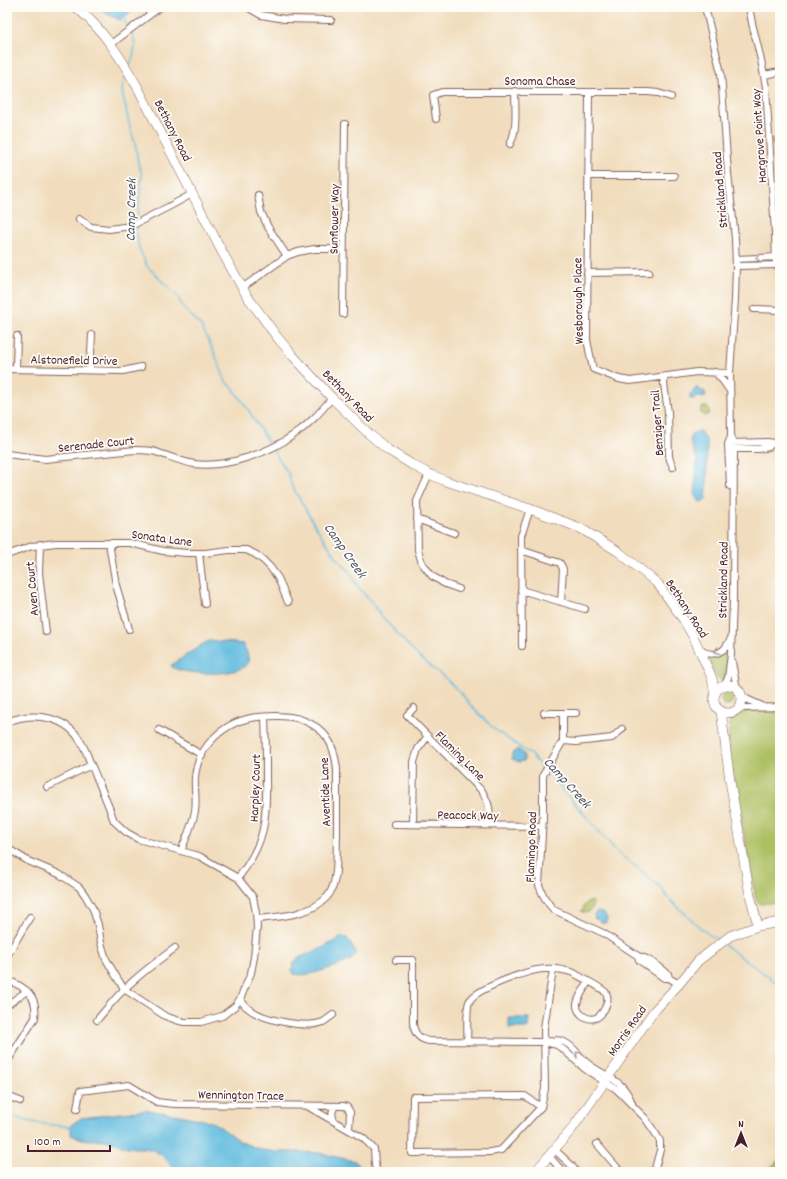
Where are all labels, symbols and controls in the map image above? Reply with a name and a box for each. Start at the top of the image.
street label: Sonoma Chase [505,73,576,92]
street label: Hargrove Point Way [748,87,773,184]
street label: Bethany Road [148,97,196,165]
street label: Strickland Road [709,151,734,229]
water label: Camp Creek [121,177,143,242]
street label: Sunflower Way [325,183,346,254]
one-way arrow [755,254,761,262]
street label: Wesborough Place [569,257,590,345]
street label: Alstonefield Drive [30,351,118,372]
street label: Bethany Road [317,366,377,428]
street label: Benziger Trail [647,389,670,456]
street label: Serenade Court [57,432,135,459]
water label: Camp Creek [318,520,371,584]
street label: Sonata Lane [130,526,193,553]
street label: Strickland Road [714,541,735,619]
street label: Aven Court [22,561,45,617]
street label: Bethany Road [660,576,712,643]
one-way arrow [714,647,721,655]
street label: Flaming Lane [430,727,489,786]
water label: Camp Creek [538,753,596,814]
street label: Harpley Court [246,754,267,822]
street label: Aventide Lane [316,757,337,827]
street label: Peacock Way [437,806,499,827]
street label: Flamingo Road [522,811,543,883]
street label: Morris Road [604,1002,653,1061]
one-way arrow [575,1051,583,1059]
street label: Wennington Trace [198,1086,284,1107]
north arrow [721,1113,761,1153]
text: N [738,1117,744,1133]
scale bar [28,1127,110,1153]
text: 100 m [34,1134,61,1151]

